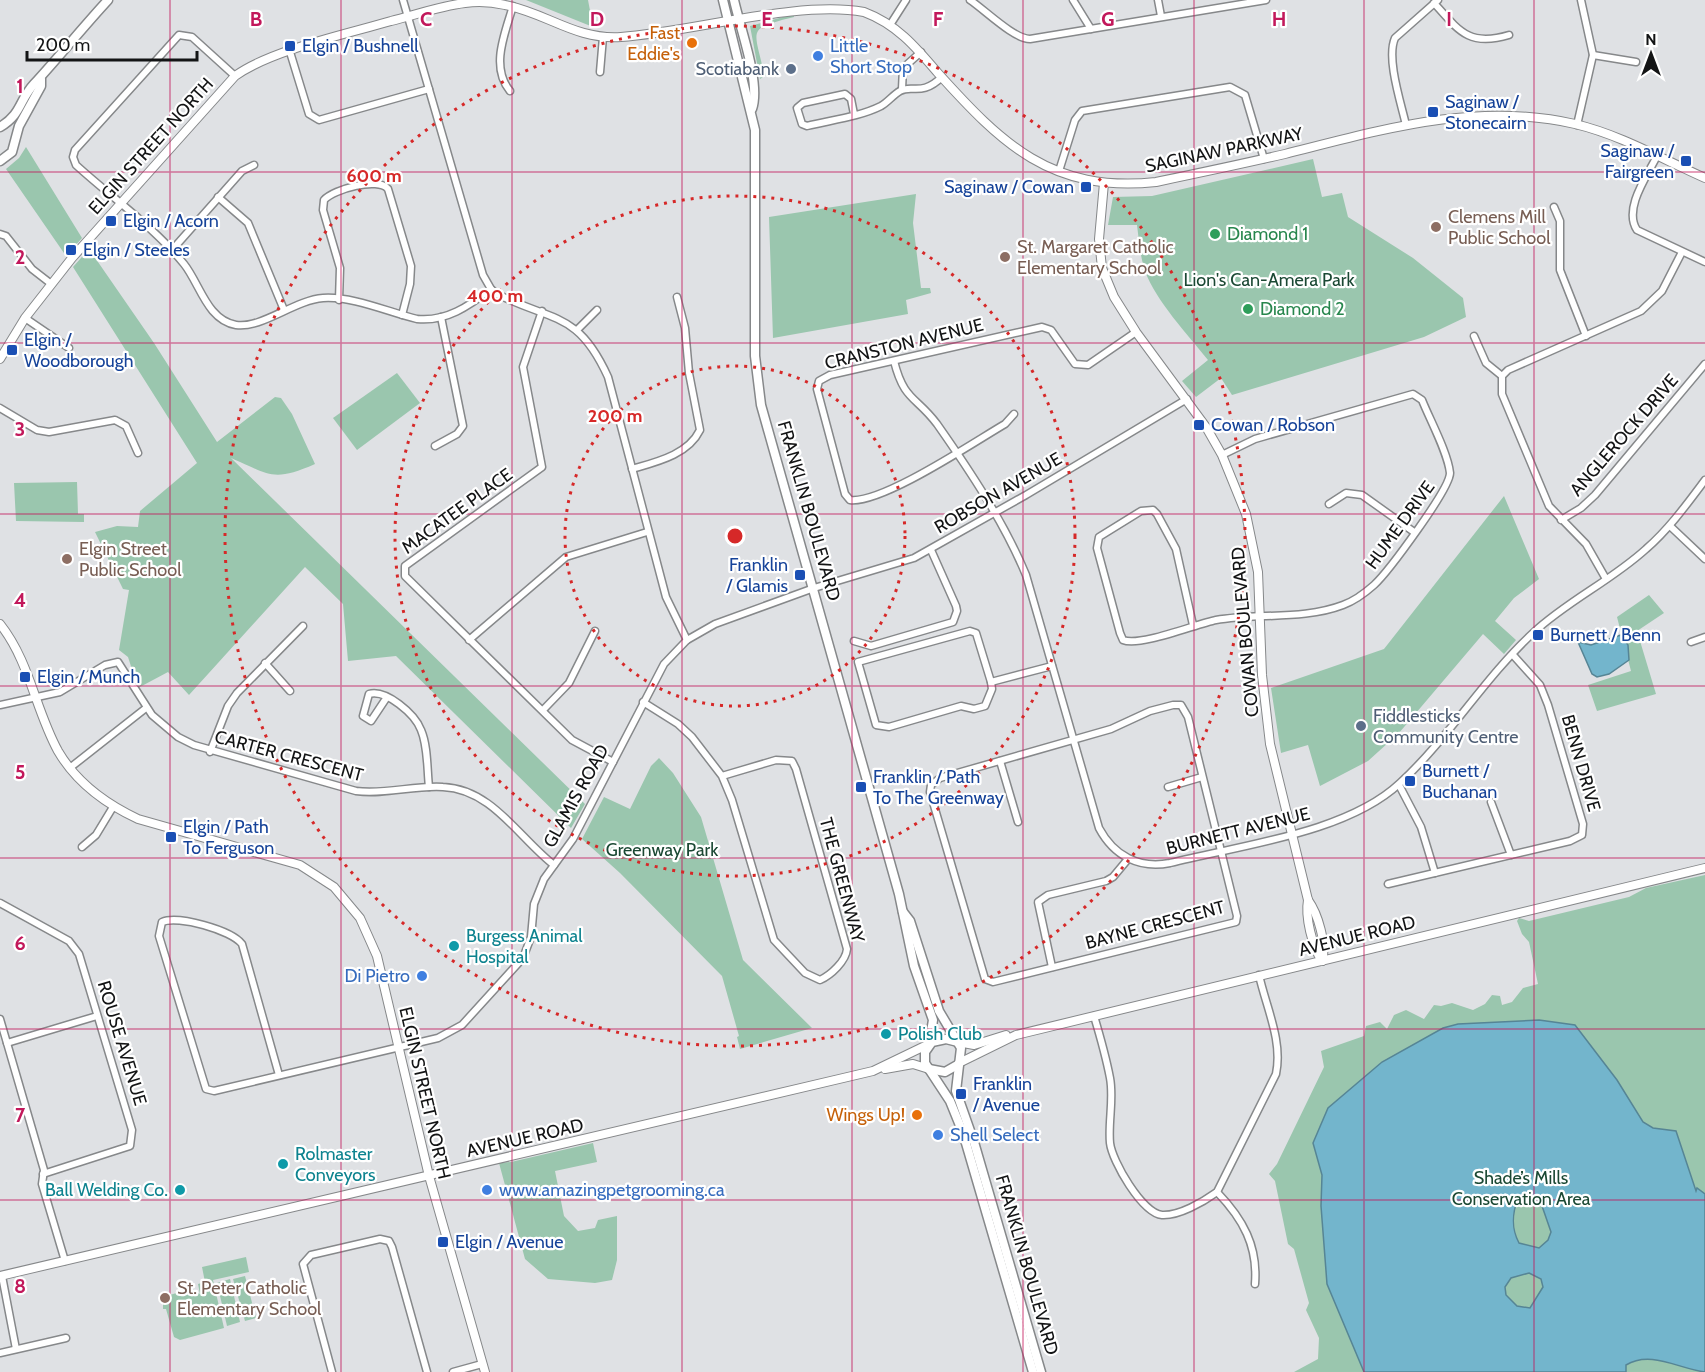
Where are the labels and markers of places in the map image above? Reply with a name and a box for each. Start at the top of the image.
place label: Fast Eddie's [627,22,680,65]
place label: Elgin / Bushnell [302,35,419,57]
place label: Little Short Stop [830,35,912,78]
marker: Fast Eddie's [685,36,699,50]
marker: Elgin / Bushnell [283,39,297,53]
marker: Little Short Stop [811,49,825,63]
place label: Scotiabank [695,58,780,80]
marker: Scotiabank [784,62,798,76]
place label: Saginaw / Stonecairn [1445,91,1527,134]
marker: Saginaw / Stonecairn [1426,105,1440,119]
place label: Saginaw / Fairgreen [1600,140,1675,183]
marker: Saginaw / Fairgreen [1679,154,1693,168]
place label: Saginaw / Cowan [944,176,1074,198]
marker: Saginaw / Cowan [1079,180,1093,194]
place label: Clemens Mill Public School [1448,206,1551,249]
place label: Elgin / Acorn [123,210,219,232]
marker: Elgin / Acorn [104,214,118,228]
marker: Clemens Mill Public School [1429,220,1443,234]
place label: Diamond 1 [1227,223,1308,245]
marker: Diamond 1 [1208,227,1222,241]
place label: St. Margaret Catholic Elementary School [1017,236,1174,279]
place label: Elgin / Steeles [83,239,190,261]
marker: Elgin / Steeles [64,243,78,257]
marker: St. Margaret Catholic Elementary School [998,250,1012,264]
place label: Diamond 2 [1260,298,1345,320]
marker: Diamond 2 [1241,302,1255,316]
place label: Elgin / Woodborough [24,329,134,372]
marker: Elgin / Woodborough [5,343,19,357]
place label: Cowan / Robson [1211,414,1335,436]
marker: Cowan / Robson [1192,418,1206,432]
centre of rings [725,526,745,546]
place label: Elgin Street Public School [79,538,182,581]
marker: Elgin Street Public School [60,552,74,566]
place label: Franklin / Glamis [725,554,788,597]
marker: Franklin / Glamis [793,568,807,582]
place label: Burnett / Benn [1550,624,1661,646]
marker: Burnett / Benn [1531,628,1545,642]
place label: Elgin / Munch [37,666,140,688]
marker: Elgin / Munch [18,670,32,684]
place label: Fiddlesticks Community Centre [1373,705,1519,748]
marker: Fiddlesticks Community Centre [1354,719,1368,733]
place label: Burnett / Buchanan [1422,760,1497,803]
place label: Franklin / Path To The Greenway [873,766,1004,809]
marker: Burnett / Buchanan [1403,774,1417,788]
marker: Franklin / Path To The Greenway [854,780,868,794]
place label: Elgin / Path To Ferguson [183,816,274,859]
marker: Elgin / Path To Ferguson [164,830,178,844]
place label: Burgess Animal Hospital [466,925,583,968]
marker: Burgess Animal Hospital [447,939,461,953]
place label: Di Pietro [345,965,410,987]
marker: Di Pietro [415,969,429,983]
place label: Polish Club [898,1023,982,1045]
marker: Polish Club [879,1027,893,1041]
place label: Franklin / Avenue [972,1073,1040,1116]
marker: Franklin / Avenue [954,1087,968,1101]
place label: Wings Up! [827,1104,905,1126]
marker: Wings Up! [910,1108,924,1122]
place label: Shell Select [950,1124,1039,1146]
marker: Shell Select [931,1128,945,1142]
place label: Rolmaster Conveyors [295,1143,375,1186]
marker: Rolmaster Conveyors [276,1157,290,1171]
place label: Ball Welding Co. [45,1179,168,1201]
place label: www.amazingpetgrooming.ca [499,1179,725,1201]
marker: Ball Welding Co. [173,1183,187,1197]
marker: www.amazingpetgrooming.ca [480,1183,494,1197]
place label: Elgin / Avenue [455,1231,563,1253]
marker: Elgin / Avenue [436,1235,450,1249]
place label: St. Peter Catholic Elementary School [177,1277,322,1320]
marker: St. Peter Catholic Elementary School [158,1291,172,1305]

